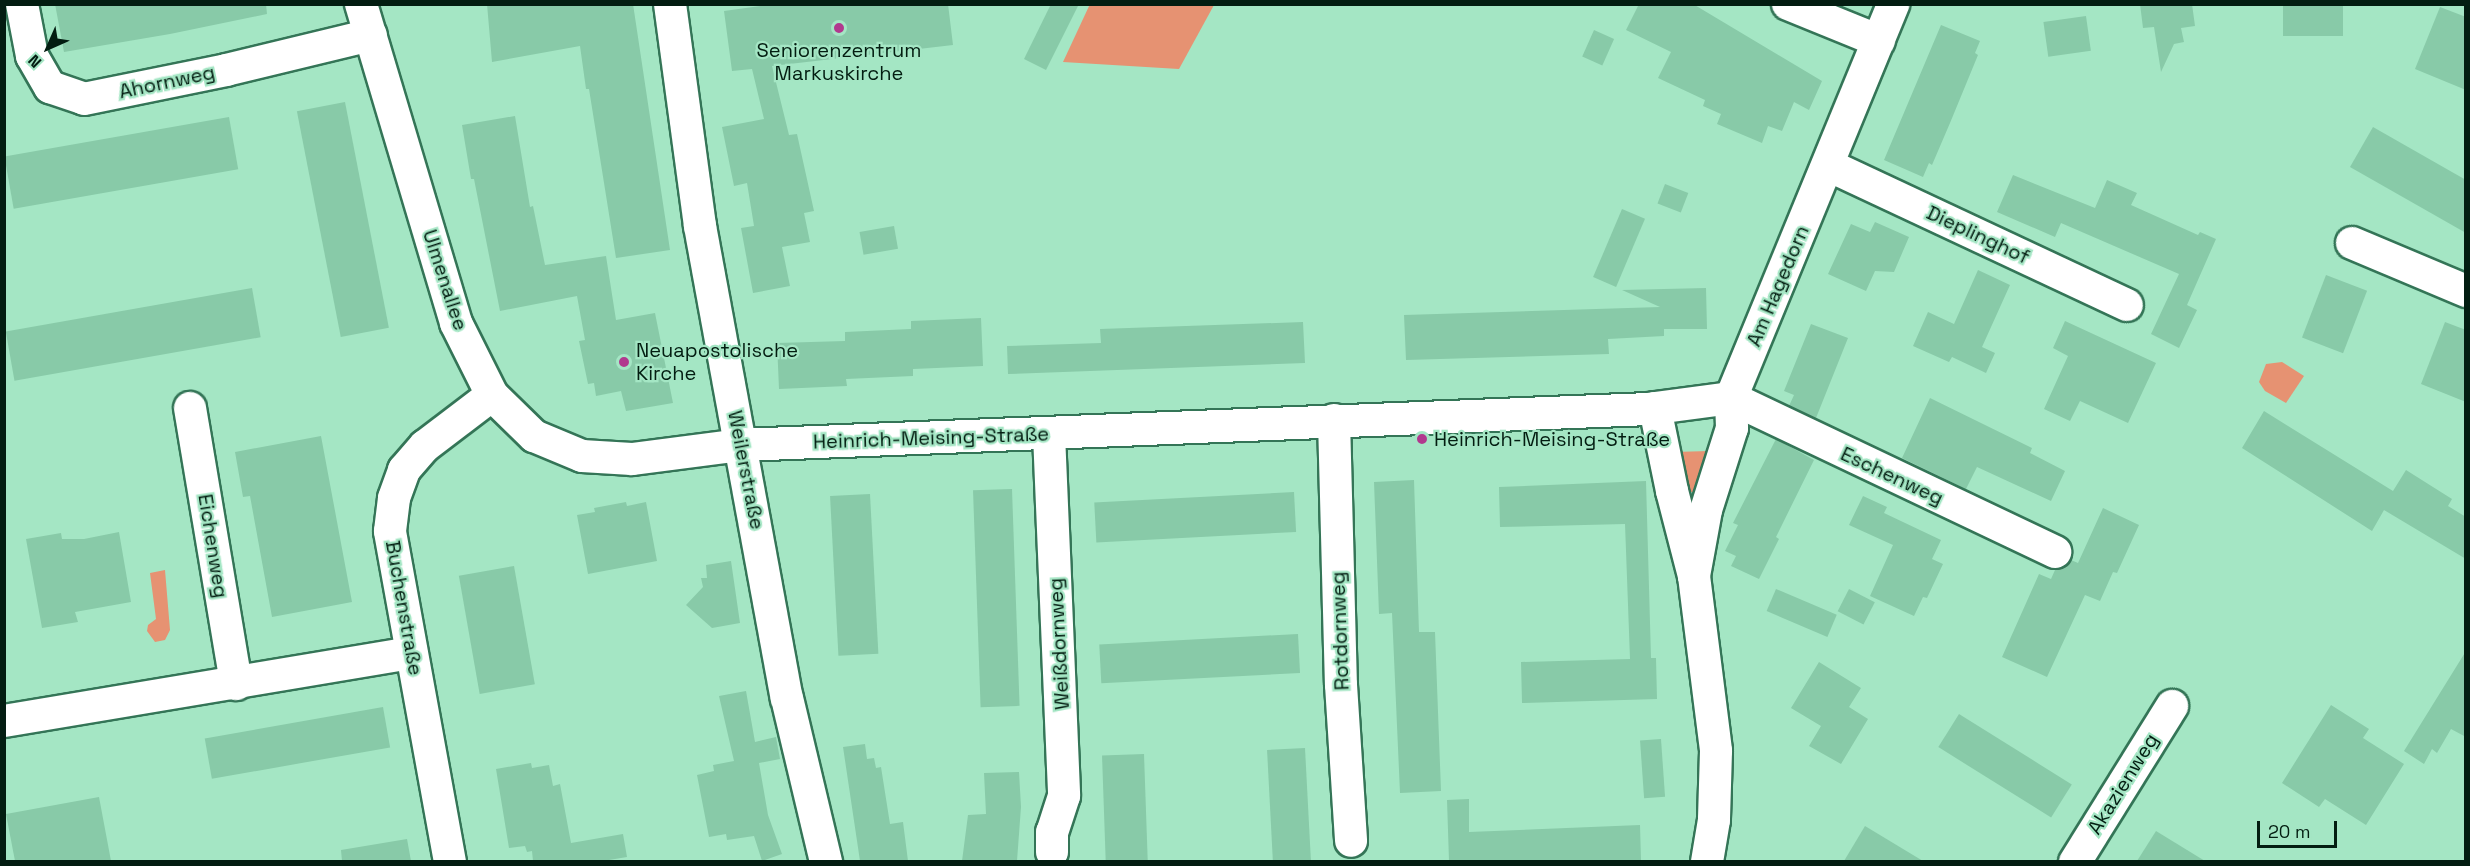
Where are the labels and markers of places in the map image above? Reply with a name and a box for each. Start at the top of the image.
marker: Seniorenzentrum Markuskirche [832,21,846,35]
place label: Seniorenzentrum Markuskirche [757,38,921,85]
place label: Neuapostolische Kirche [636,338,798,385]
marker: Neuapostolische Kirche [617,355,631,369]
place label: Heinrich-Meising-Straße [1434,427,1670,451]
marker: Heinrich-Meising-Straße [1415,432,1429,446]

